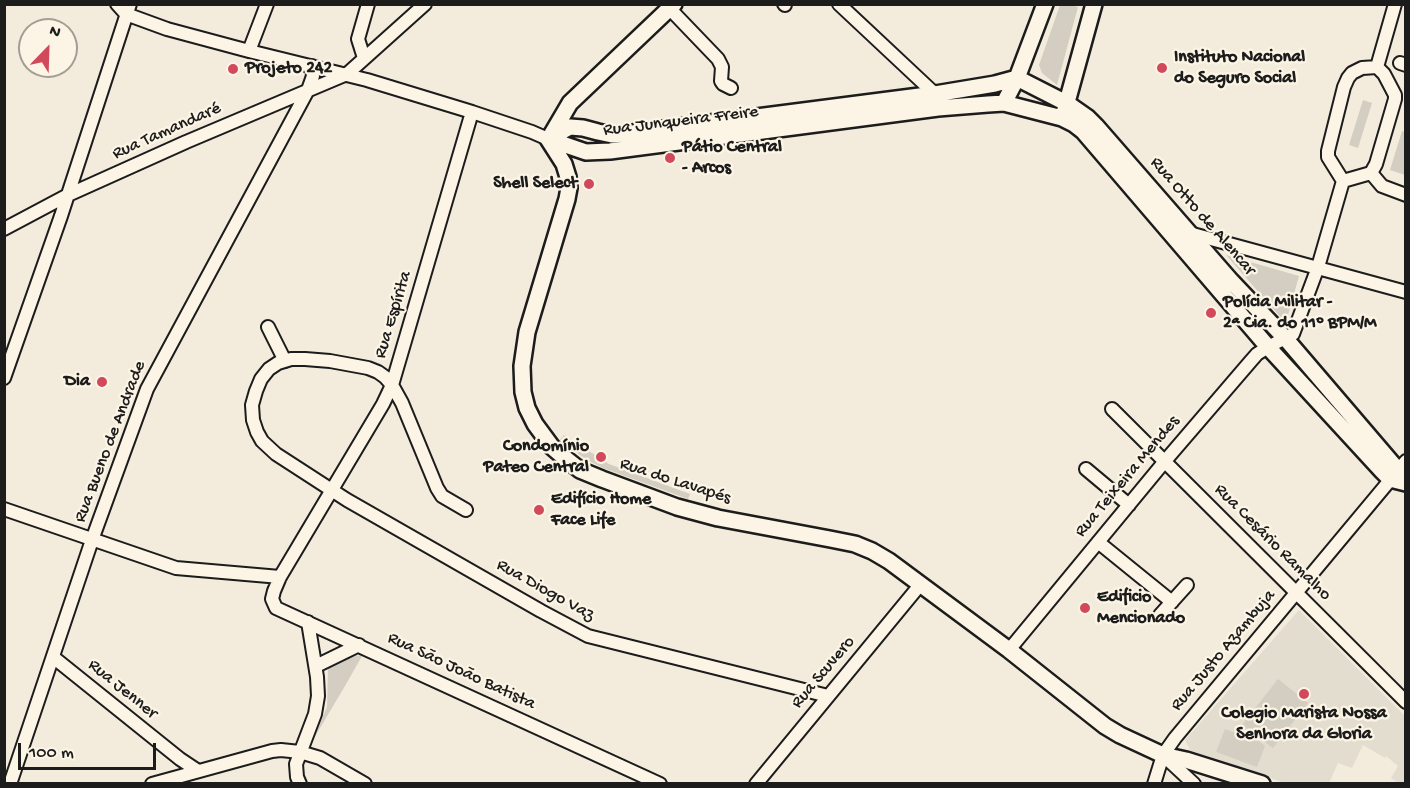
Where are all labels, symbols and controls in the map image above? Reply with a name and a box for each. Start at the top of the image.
north arrow [18,18,78,78]
text: N [46,22,63,44]
place label: Instituto Nacional do Seguro Social [1174,47,1305,90]
place label: Projeto 242 [245,58,332,80]
marker: Instituto Nacional do Seguro Social [1155,61,1169,75]
marker: Projeto 242 [226,62,240,76]
street label: Rua Tamandaré [109,98,225,166]
street label: Rua Junqueira Freire [602,102,760,142]
place label: Pátio Central - Arcos [682,137,782,180]
marker: Pátio Central - Arcos [663,151,677,165]
street label: Rua Otto de Alencar [1145,153,1259,281]
place label: Shell Select [493,173,577,195]
marker: Shell Select [582,177,596,191]
street label: Rua Espírita [370,269,418,361]
place label: Polícia Militar - 2ª Cia. do 11º BPM/M [1223,292,1376,334]
marker: Polícia Militar - 2ª Cia. do 11º BPM/M [1204,306,1218,320]
street label: Rua Bueno de Andrade [70,358,152,526]
place label: Dia [64,371,90,393]
marker: Dia [95,375,109,389]
street label: Rua Teixeira Mendes [1071,412,1185,542]
place label: Condomínio Pateo Central [484,436,589,478]
marker: Condomínio Pateo Central [594,450,608,464]
street label: Rua do Lavapés [617,454,733,510]
street label: Rua Cesário Ramalho [1209,480,1335,606]
place label: Edifício Home Face Life [551,489,651,532]
marker: Edifício Home Face Life [532,503,546,517]
street label: Rua Diogo Vaz [492,555,598,627]
street label: Rua Justo Azambuja [1167,586,1281,716]
place label: Edificio Mencionado [1097,587,1185,630]
marker: Edificio Mencionado [1078,601,1092,615]
street label: Rua São João Batista [383,628,539,716]
street label: Rua Scuvero [787,632,861,714]
street label: Rua Jenner [83,655,161,725]
marker: Colegio Marista Nossa Senhora da Gloria [1297,687,1311,701]
place label: Colegio Marista Nossa Senhora da Gloria [1221,703,1387,746]
scale bar [21,731,159,769]
text: 100 m [29,743,74,764]

